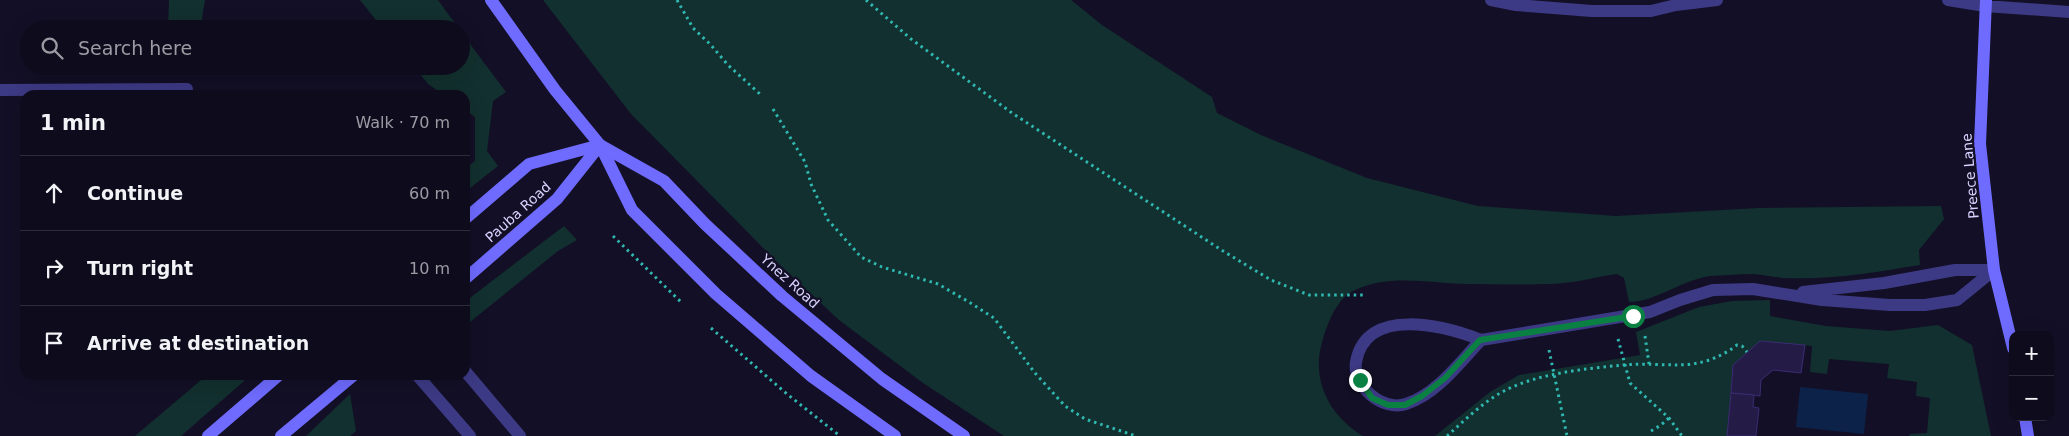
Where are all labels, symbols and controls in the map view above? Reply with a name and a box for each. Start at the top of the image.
search box [20,20,470,75]
icon: search [38,34,66,62]
text: Search here [78,37,192,59]
text: 1 min [40,111,106,135]
text: Walk · 70 m [355,113,450,132]
street label: Preece Lane [1958,133,1982,219]
icon: ahead [40,179,68,207]
street label: Pauba Road [482,179,554,245]
text: Continue [87,182,183,204]
text: 60 m [409,184,450,203]
street label: Ynez Road [757,250,822,311]
icon: right [40,254,68,282]
text: Turn right [87,257,193,279]
text: 10 m [409,259,450,278]
route start [1622,305,1645,328]
icon: arrive [40,329,68,357]
map controls [2009,331,2054,421]
button: + [2009,331,2054,376]
text: Arrive at destination [87,332,309,354]
route end [1349,369,1372,392]
button: − [2009,376,2054,421]

